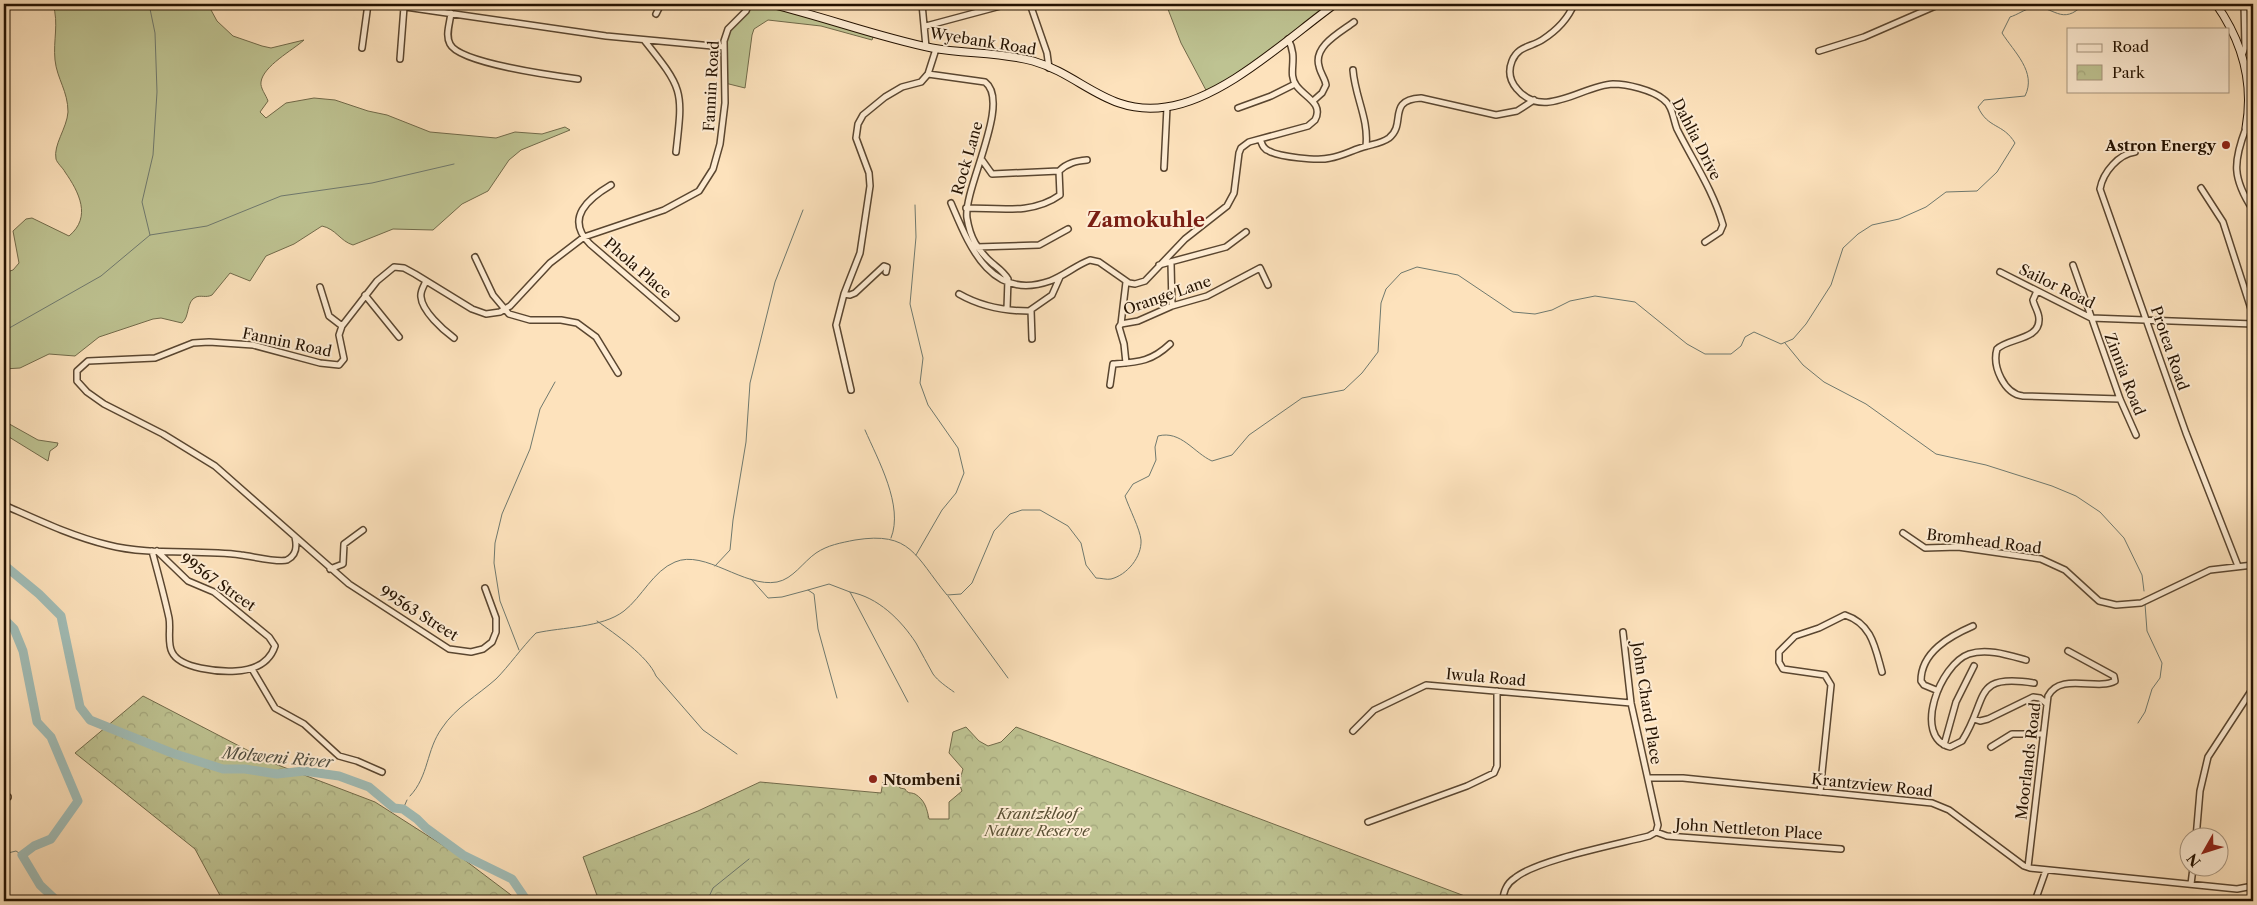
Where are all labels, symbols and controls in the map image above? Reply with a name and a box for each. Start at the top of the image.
street label: Wyebank Road [927,23,1038,59]
legend [2067,28,2230,92]
text: Road [2112,37,2149,56]
street label: Fannin Road [699,40,723,132]
text: Park [2112,63,2146,82]
street label: Dahlia Drive [1668,95,1726,183]
street label: Rock Lane [947,119,987,197]
place label: Astron Energy [2104,136,2217,155]
marker: Astron Energy [2220,139,2232,151]
district label: Zamokuhle [1087,208,1205,232]
street label: Phola Place [600,234,676,302]
street label: Sailor Road [2016,259,2098,313]
street label: Orange Lane [1121,271,1213,319]
street label: Protea Road [2147,303,2193,393]
street label: Fannin Road [241,323,333,361]
street label: Zinnia Road [2101,330,2149,418]
street label: Bromhead Road [1925,525,2043,557]
street label: 99567 Street [176,549,260,615]
street label: 99563 Street [376,581,462,645]
street label: John Chard Place [1628,638,1666,766]
street label: Iwula Road [1445,664,1527,690]
street label: Moorlands Road [2011,701,2045,821]
water label: Molweni River [220,742,336,772]
street label: Krantzview Road [1810,769,1934,801]
place label: Ntombeni [883,770,961,789]
marker: Ntombeni [867,773,879,785]
park label: Krantzkloof Nature Reserve [983,804,1090,840]
street label: John Nettleton Place [1673,814,1823,844]
north arrow [2180,828,2230,878]
text: N [2183,850,2205,871]

